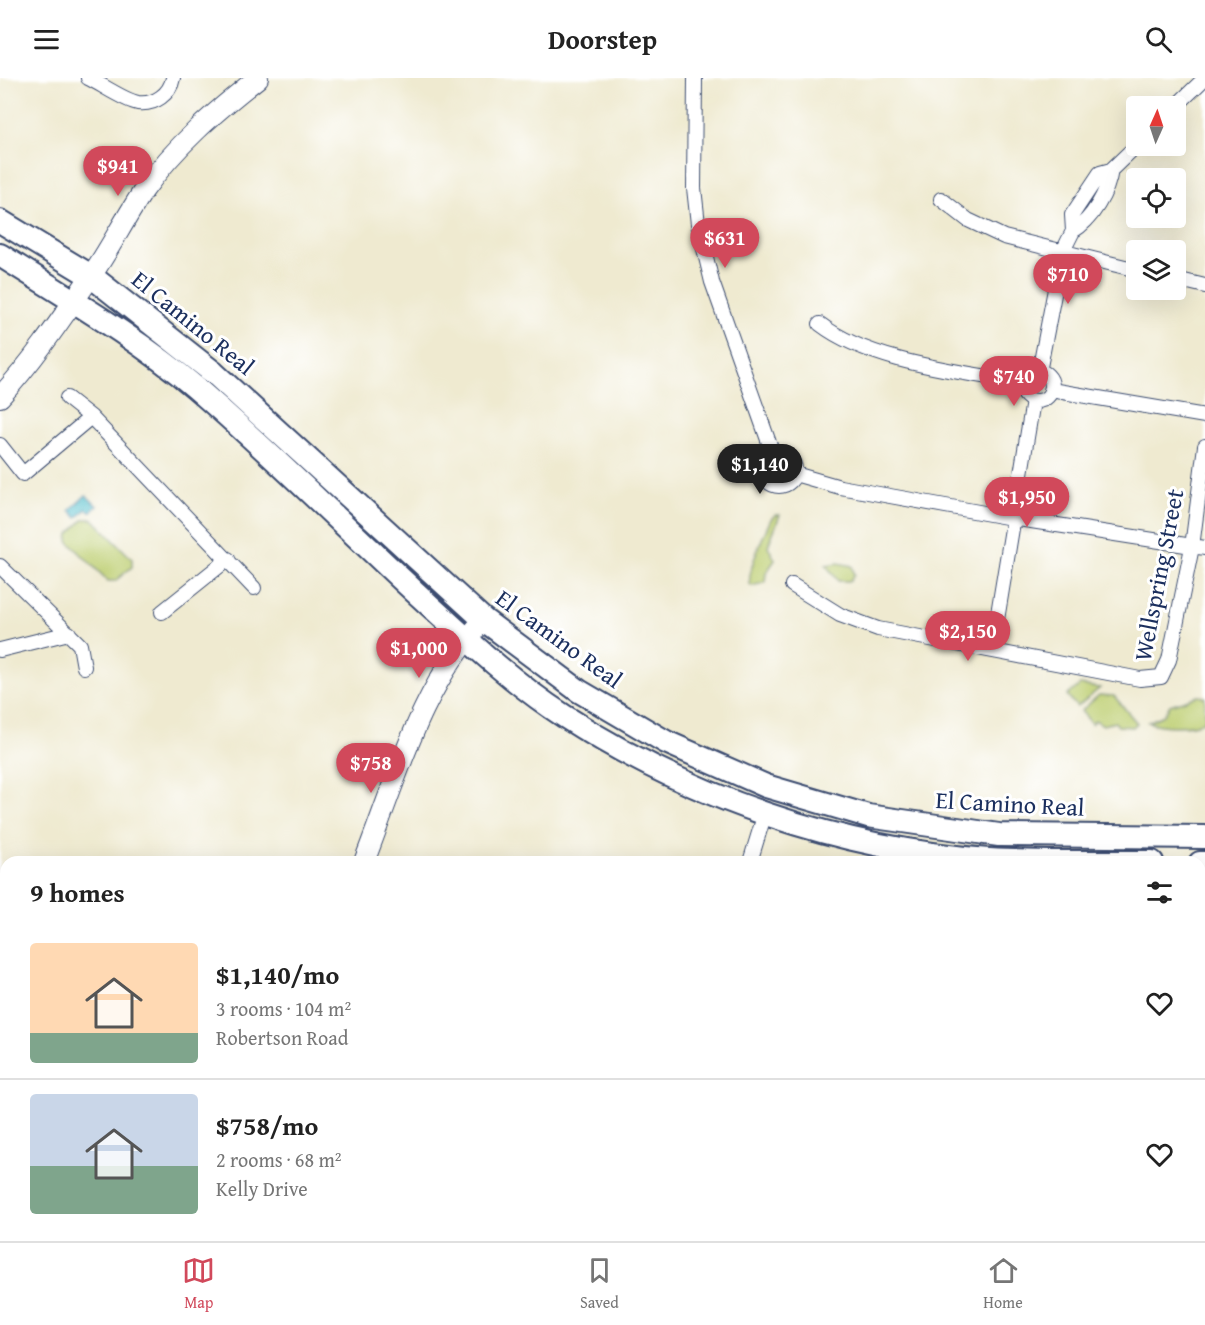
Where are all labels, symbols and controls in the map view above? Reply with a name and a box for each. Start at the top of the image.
text: Doorstep [548,19,657,59]
icon: menu [30,23,63,56]
icon: search [1142,23,1175,56]
north arrow [1126,96,1186,156]
map controls [1126,96,1186,300]
pin: $941 [82,146,154,197]
text: $941 [97,151,139,180]
button: locate [1126,168,1186,228]
pin: $631 [689,218,761,269]
text: $631 [704,223,746,252]
button: layers [1126,240,1186,300]
pin: $710 [1032,254,1104,305]
text: $710 [1047,259,1089,288]
street label: El Camino Real [124,262,262,383]
pin: $740 [978,356,1050,407]
text: $740 [993,361,1035,390]
pin: $1,140 [711,444,809,495]
text: $1,140 [731,449,789,478]
pin: $1,950 [978,477,1076,528]
text: $1,950 [998,482,1056,511]
street label: Wellspring Street [1125,485,1192,664]
street label: El Camino Real [489,581,630,697]
pin: $2,150 [919,611,1017,662]
text: $2,150 [939,616,997,645]
pin: $1,000 [370,628,468,679]
text: $1,000 [390,633,448,662]
pin: $758 [335,743,407,794]
text: $758 [350,748,392,777]
street label: El Camino Real [935,782,1086,825]
text: 9 homes [30,873,125,912]
icon: filters [1143,876,1176,909]
text: $1,140/mo [216,955,339,994]
icon: home [78,967,150,1039]
icon: heart [1143,987,1176,1020]
text: 3 rooms · 104 m² [216,994,351,1023]
text: Robertson Road [216,1023,348,1052]
text: $758/mo [216,1106,318,1145]
icon: home [78,1118,150,1190]
icon: heart [1143,1138,1176,1171]
text: 2 rooms · 68 m² [216,1145,342,1174]
text: Kelly Drive [216,1174,308,1203]
tab: Map [182,1254,215,1314]
tab: Saved [580,1254,619,1314]
tab: Home [983,1254,1023,1314]

